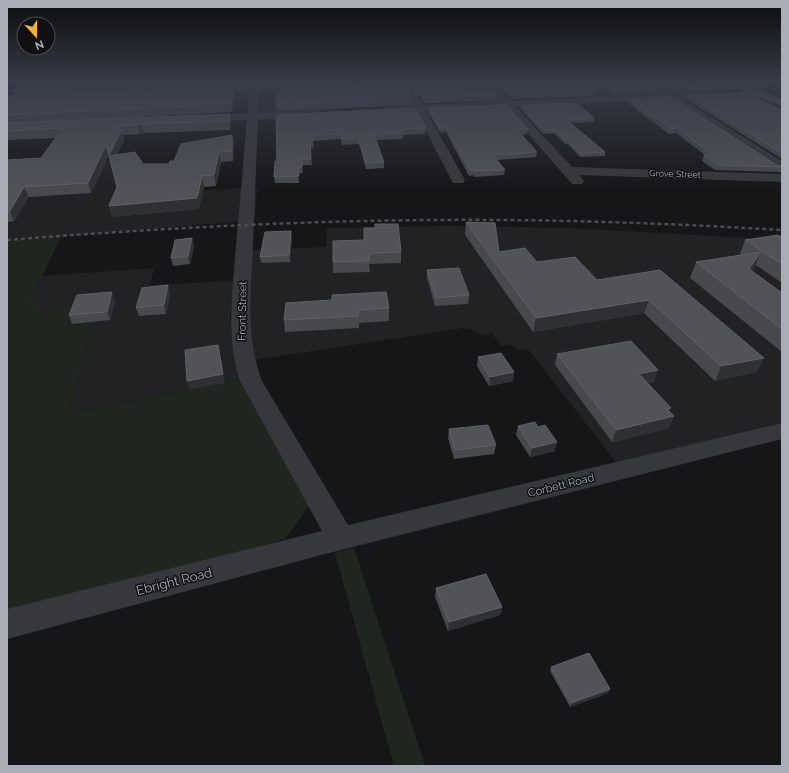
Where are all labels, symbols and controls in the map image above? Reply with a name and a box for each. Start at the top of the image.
north arrow [16,16,56,56]
text: N [33,37,46,52]
street label: Grove Street [649,168,701,180]
street label: Front Street [235,281,250,341]
street label: Corbett Road [527,471,596,500]
street label: Ebright Road [135,565,214,598]

